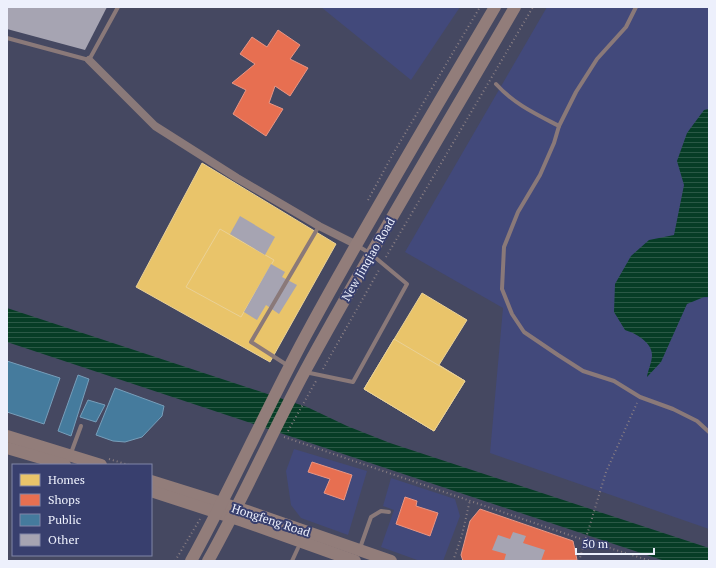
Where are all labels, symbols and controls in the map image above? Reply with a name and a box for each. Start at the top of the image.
street label: New Jinqiao Road [338,214,398,303]
legend [12,464,152,556]
text: Homes [48,472,85,487]
text: Shops [48,492,80,507]
street label: Hongfeng Road [230,500,313,540]
text: Public [48,512,82,527]
scale bar [576,530,654,556]
text: Other [48,532,79,547]
text: 50 m [582,536,609,551]

